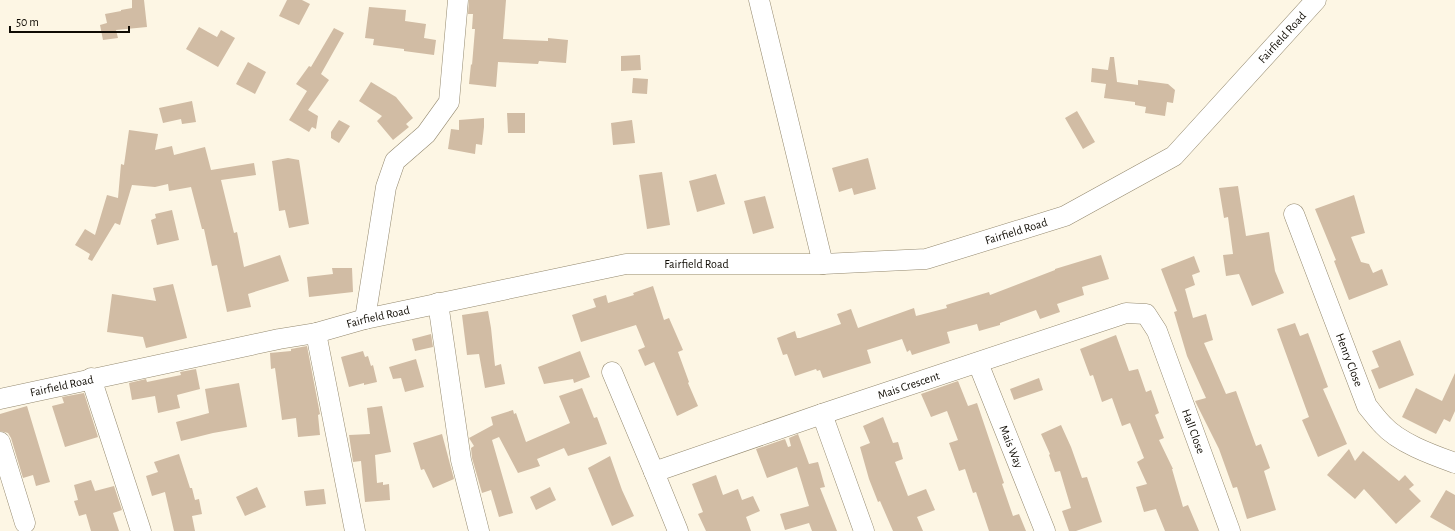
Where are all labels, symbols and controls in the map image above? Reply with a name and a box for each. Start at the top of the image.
scale bar [10,8,129,34]
street label: Fairfield Road [1256,9,1308,65]
text: 50 m [16,16,39,28]
street label: Fairfield Road [984,216,1049,246]
street label: Fairfield Road [664,258,729,270]
street label: Fairfield Road [345,304,411,330]
street label: Henry Close [1334,332,1365,388]
street label: Mais Crescent [876,369,941,401]
street label: Fairfield Road [29,373,94,398]
street label: Hall Close [1180,407,1207,455]
street label: Mais Way [997,424,1025,470]

